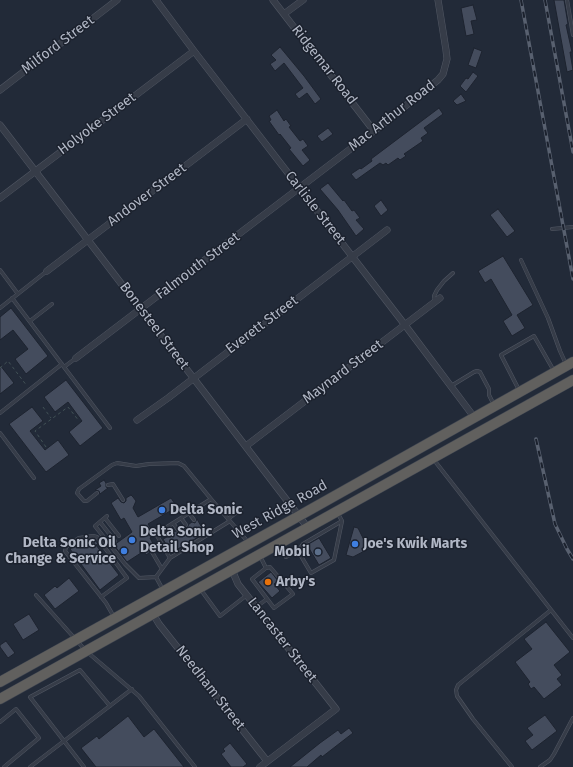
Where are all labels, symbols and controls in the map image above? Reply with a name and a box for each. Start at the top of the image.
street label: Milford Street [18,12,98,78]
street label: Ridgemar Road [288,22,360,108]
street label: Mac Arthur Road [345,77,439,155]
street label: Holyoke Street [55,89,139,159]
street label: Andover Street [104,160,190,230]
street label: Carlisle Street [281,168,349,248]
street label: Falmouth Street [153,229,243,303]
street label: Bonesteel Street [116,279,192,373]
street label: Everett Street [223,292,301,358]
street label: Maynard Street [300,336,386,408]
street label: West Ridge Road [230,477,330,543]
place label: Delta Sonic [170,502,242,518]
marker: Delta Sonic [157,505,167,515]
place label: Delta Sonic Detail Shop [140,524,214,556]
place label: Delta Sonic Oil Change & Service [5,535,116,568]
marker: Delta Sonic Detail Shop [127,535,137,545]
place label: Joe's Kwik Marts [363,536,467,552]
marker: Joe's Kwik Marts [350,539,360,549]
place label: Mobil [274,544,310,560]
marker: Delta Sonic Oil Change & Service [119,546,129,556]
marker: Mobil [313,547,323,557]
place label: Arby's [276,574,315,590]
marker: Arby's [263,577,273,587]
street label: Lancaster Street [244,594,320,686]
street label: Needham Street [172,642,248,734]

